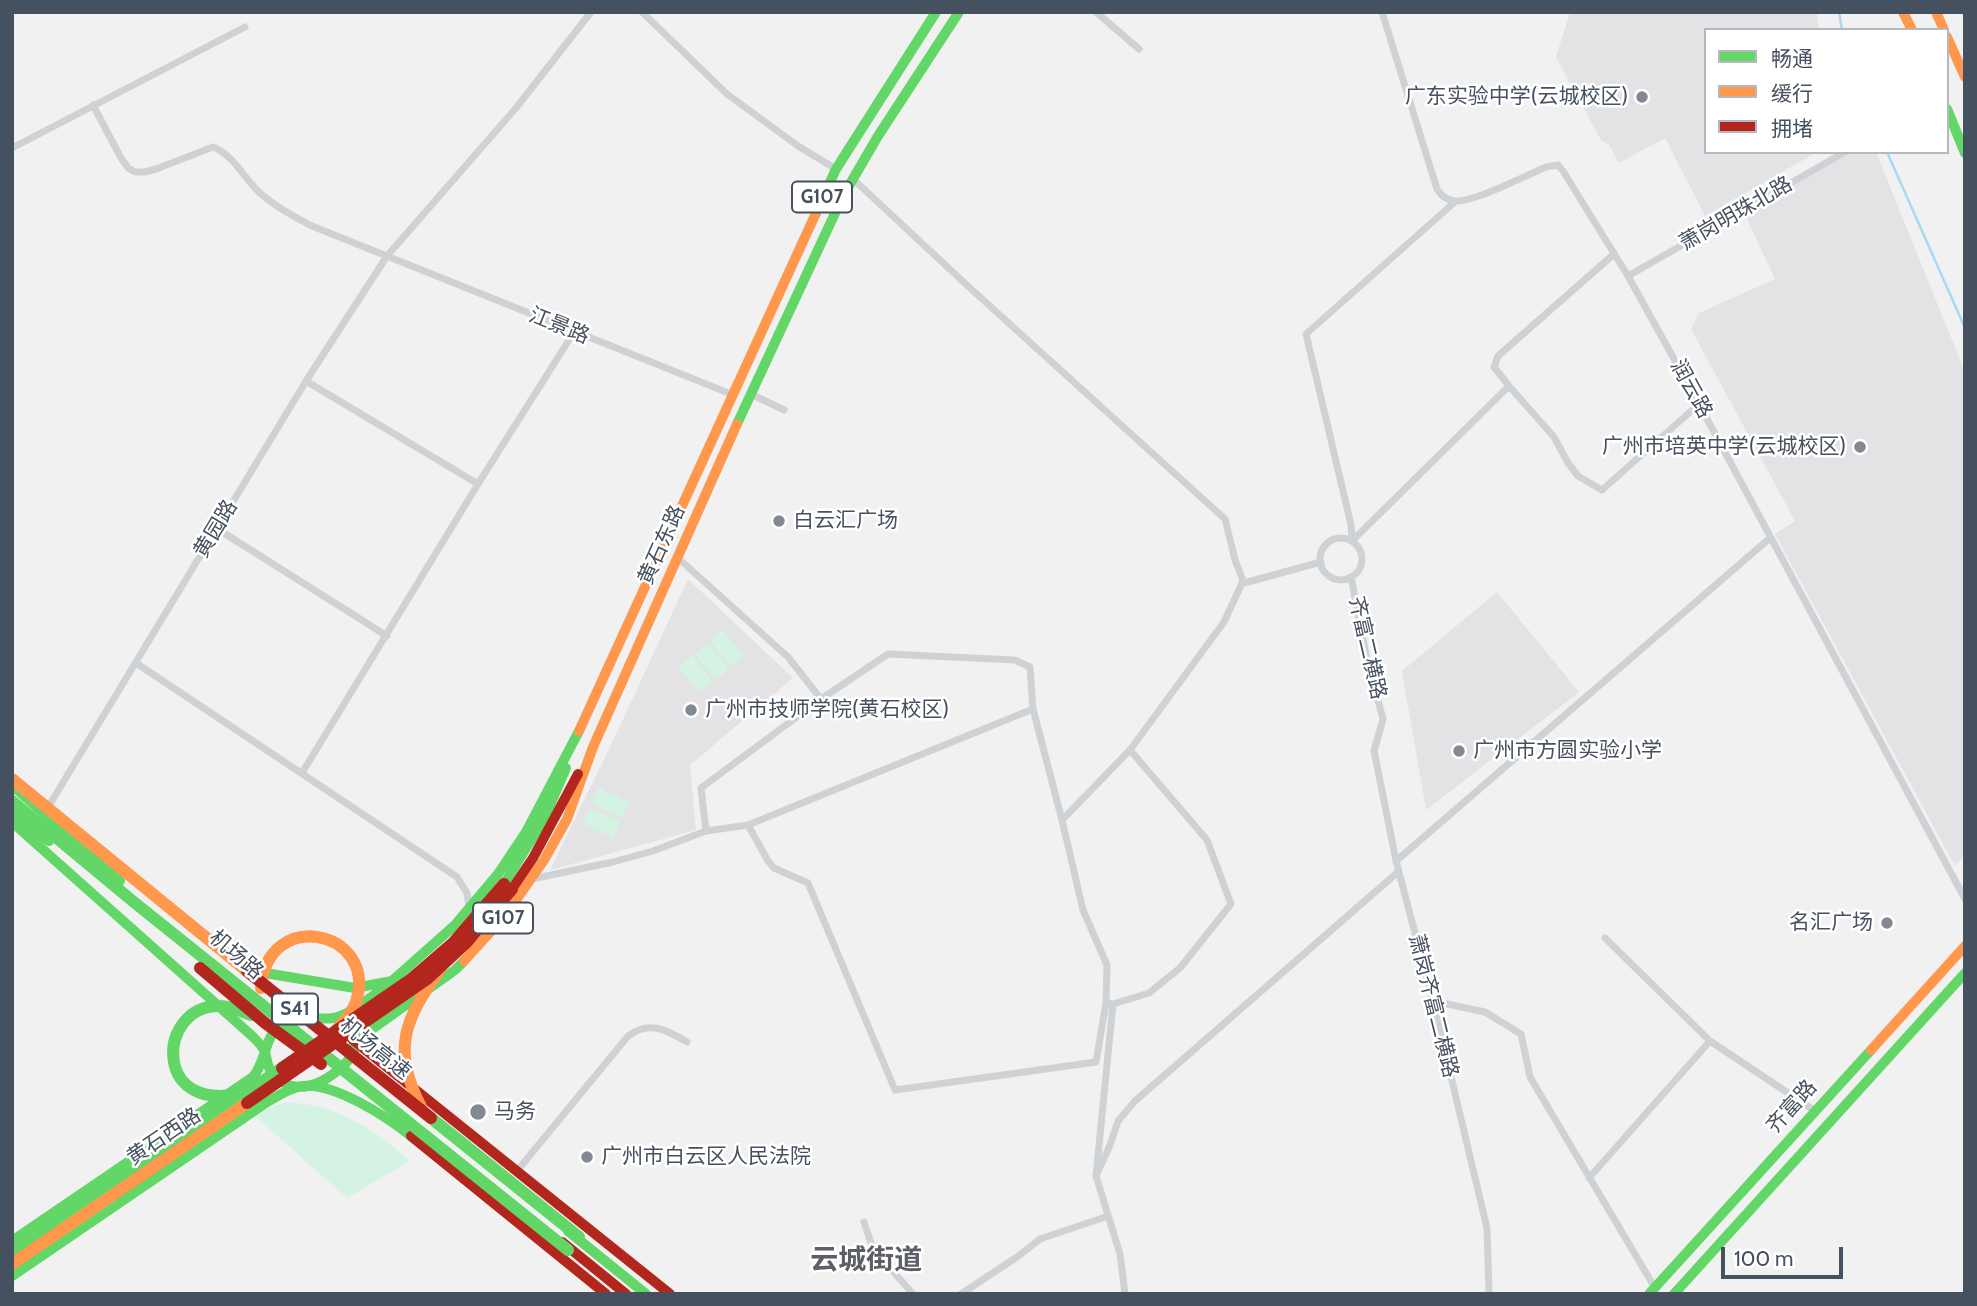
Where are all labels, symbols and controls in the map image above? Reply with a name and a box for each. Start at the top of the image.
legend [1704,28,1949,154]
text: 畅通 [1771,46,1813,71]
text: 缓行 [1771,81,1813,106]
place label: 广东实验中学(云城校区) [1405,84,1628,110]
marker: 广东实验中学(云城校区) [1634,89,1650,105]
text: 拥堵 [1771,116,1813,141]
street label: 萧岗明珠北路 [1675,172,1797,256]
road number: G107 [792,182,852,212]
street label: 江景路 [525,303,593,349]
street label: 润云路 [1665,355,1717,423]
place label: 广州市培英中学(云城校区) [1602,434,1846,460]
marker: 广州市培英中学(云城校区) [1852,439,1868,455]
street label: 黄园路 [189,496,243,562]
street label: 黄石东路 [633,502,691,588]
place label: 白云汇广场 [793,508,898,534]
marker: 白云汇广场 [771,513,787,529]
street label: 齐富二横路 [1343,594,1391,702]
place label: 广州市技师学院(黄石校区) [705,697,949,723]
marker: 广州市技师学院(黄石校区) [683,702,699,718]
place label: 广州市方圆实验小学 [1473,738,1662,764]
marker: 广州市方圆实验小学 [1451,743,1467,759]
road number: G107 [473,902,533,934]
place label: 名汇广场 [1789,910,1873,936]
marker: 名汇广场 [1879,915,1895,931]
street label: 机场路 [204,925,268,985]
street label: 萧岗齐富二横路 [1403,932,1463,1080]
road number: S41 [272,993,318,1024]
street label: 机场高速 [334,1013,416,1085]
street label: 齐富路 [1762,1075,1822,1139]
place label: 马务 [494,1099,536,1125]
marker: 马务 [468,1102,488,1122]
street label: 黄石西路 [122,1103,206,1171]
place label: 广州市白云区人民法院 [601,1144,811,1170]
marker: 广州市白云区人民法院 [579,1149,595,1165]
scale bar [1725,1232,1848,1276]
district label: 云城街道 [810,1244,922,1278]
text: 100 m [1734,1246,1793,1271]

